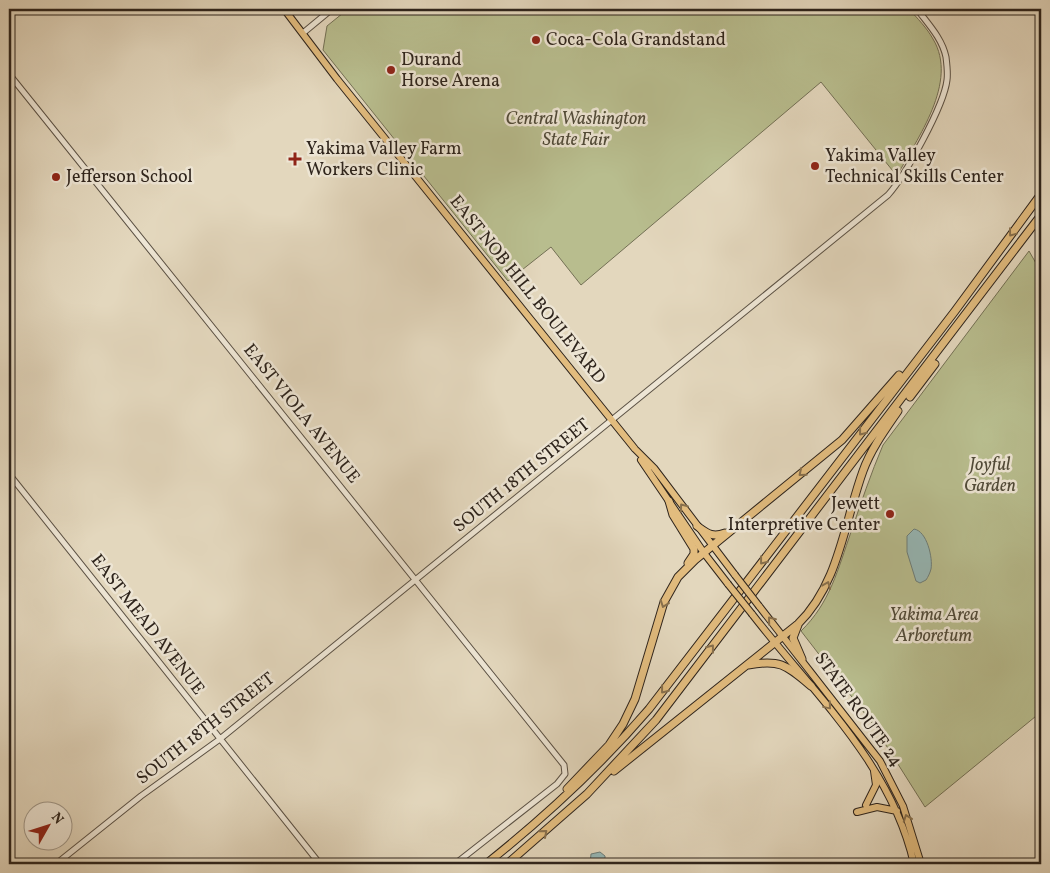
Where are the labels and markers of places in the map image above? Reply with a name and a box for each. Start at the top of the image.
place label: Coca-Cola Grandstand [546,28,726,53]
marker: Coca-Cola Grandstand [530,34,542,46]
place label: Durand Horse Arena [401,48,500,94]
marker: Durand Horse Arena [385,64,397,76]
place label: Yakima Valley Farm Workers Clinic [306,137,462,183]
place label: Yakima Valley Technical Skills Center [825,144,1004,190]
marker: Yakima Valley Farm Workers Clinic [288,152,302,166]
marker: Yakima Valley Technical Skills Center [809,160,821,172]
place label: Jefferson School [66,165,193,190]
marker: Jefferson School [50,171,62,183]
place label: Jewett Interpretive Center [728,492,880,538]
marker: Jewett Interpretive Center [884,508,896,520]

